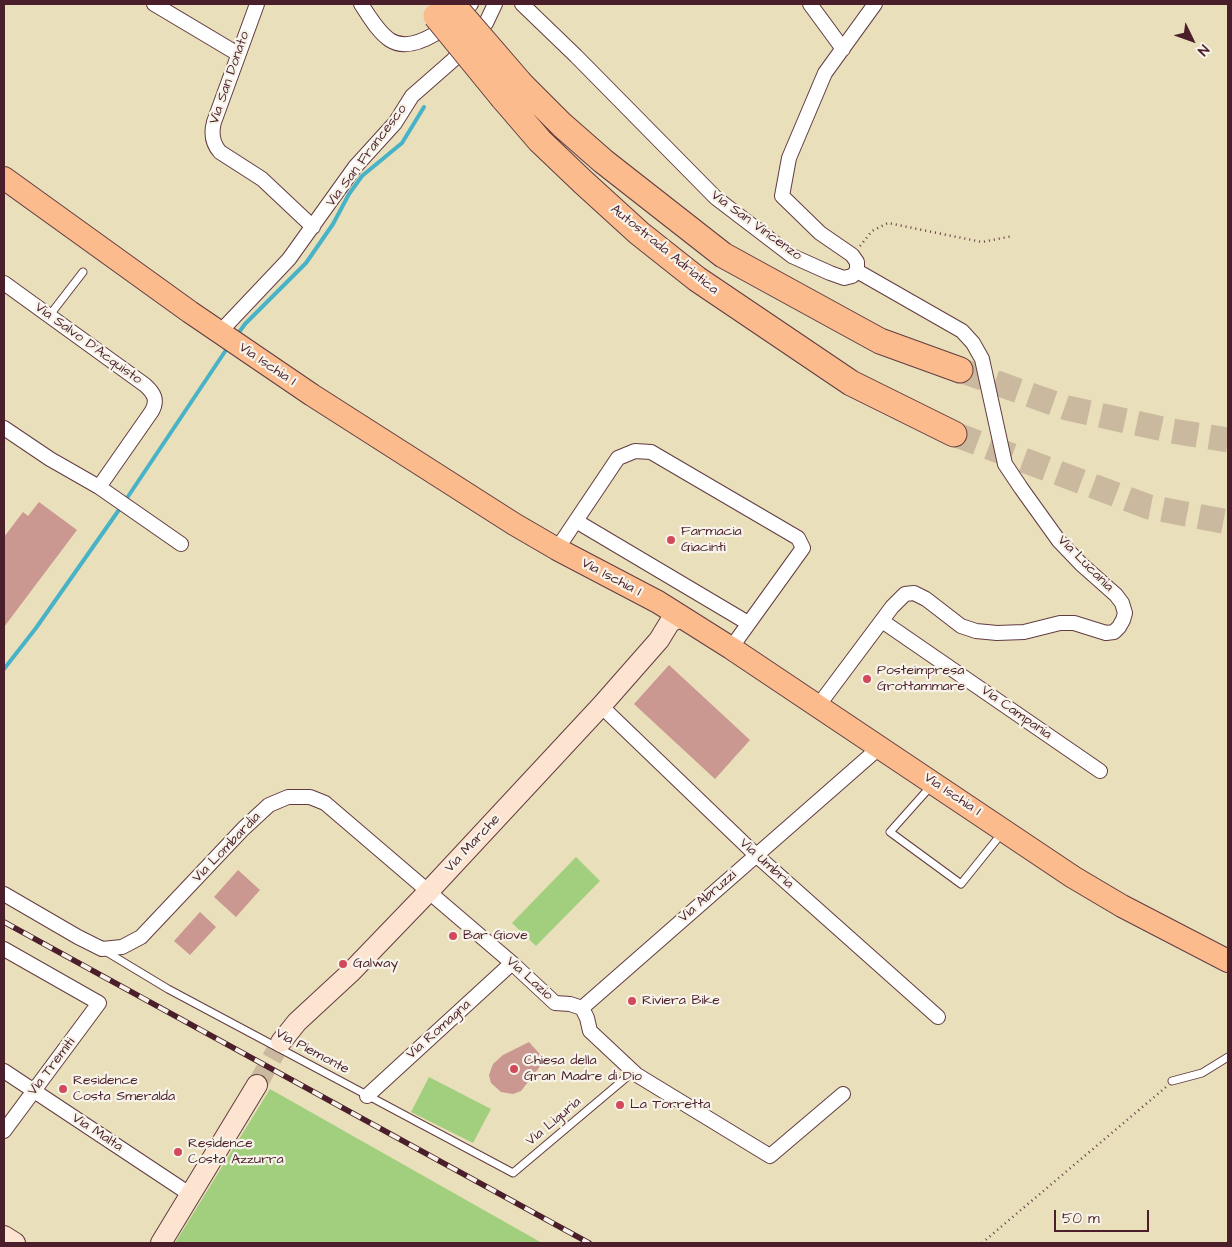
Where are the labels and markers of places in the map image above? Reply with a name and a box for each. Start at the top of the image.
place label: Farmacia Giacinti [681,524,742,556]
marker: Farmacia Giacinti [665,534,677,546]
place label: Posteimpresa Grottammare [877,663,965,696]
marker: Posteimpresa Grottammare [861,673,873,685]
place label: Bar Giove [463,928,528,944]
marker: Bar Giove [447,930,459,942]
place label: Galway [353,956,398,972]
marker: Galway [337,958,349,970]
place label: Riviera Bike [642,993,720,1009]
marker: Riviera Bike [626,995,638,1007]
place label: Chiesa della Gran Madre di Dio [524,1053,642,1086]
marker: Chiesa della Gran Madre di Dio [508,1063,520,1075]
place label: Residence Costa Smeralda [73,1073,175,1106]
marker: Residence Costa Smeralda [57,1083,69,1095]
place label: La Torretta [630,1097,710,1113]
marker: La Torretta [614,1099,626,1111]
place label: Residence Costa Azzurra [188,1136,284,1168]
marker: Residence Costa Azzurra [172,1146,184,1158]

